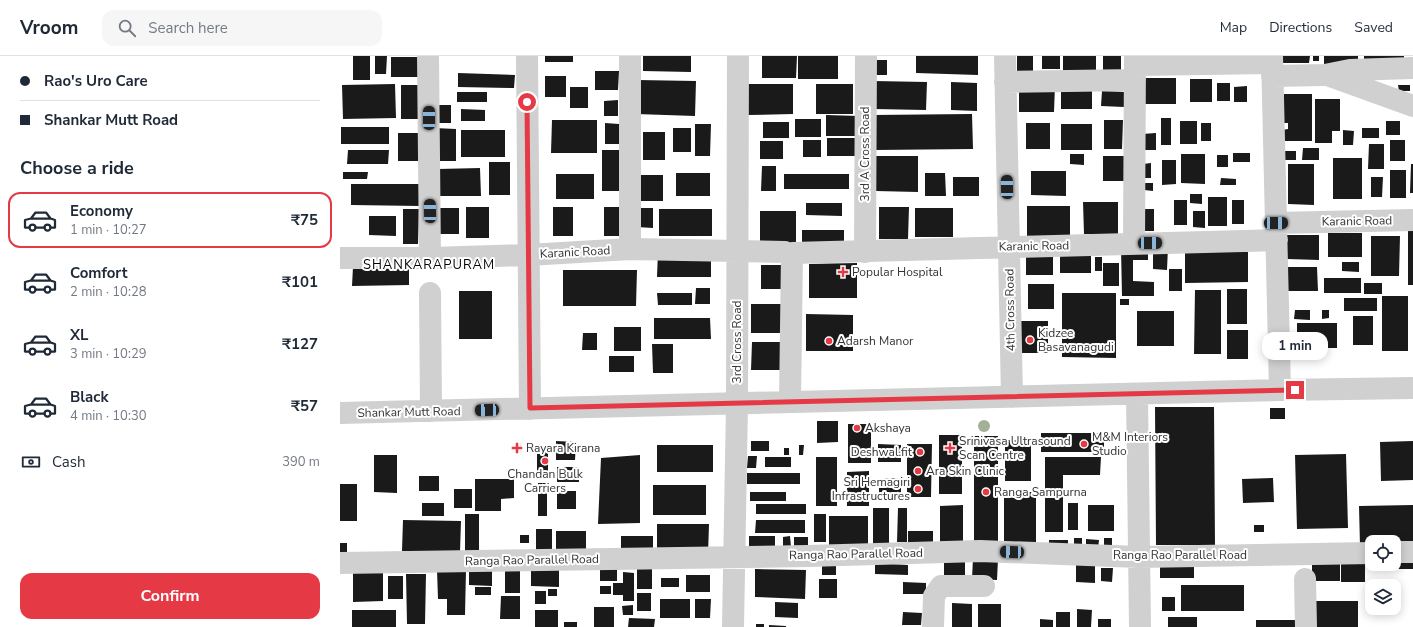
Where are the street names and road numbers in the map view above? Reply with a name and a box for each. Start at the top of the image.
street label: 3rd A Cross Road [857,107,873,201]
street label: Karanic Road [1322,212,1392,230]
street label: Karanic Road [999,237,1069,255]
street label: Karanic Road [539,242,611,262]
street label: 4th Cross Road [1001,268,1019,352]
street label: 3rd Cross Road [729,300,745,384]
street label: Shankar Mutt Road [357,403,461,421]
street label: Ranga Rao Parallel Road [789,545,923,563]
street label: Ranga Rao Parallel Road [1113,547,1247,563]
street label: Ranga Rao Parallel Road [465,551,599,569]

